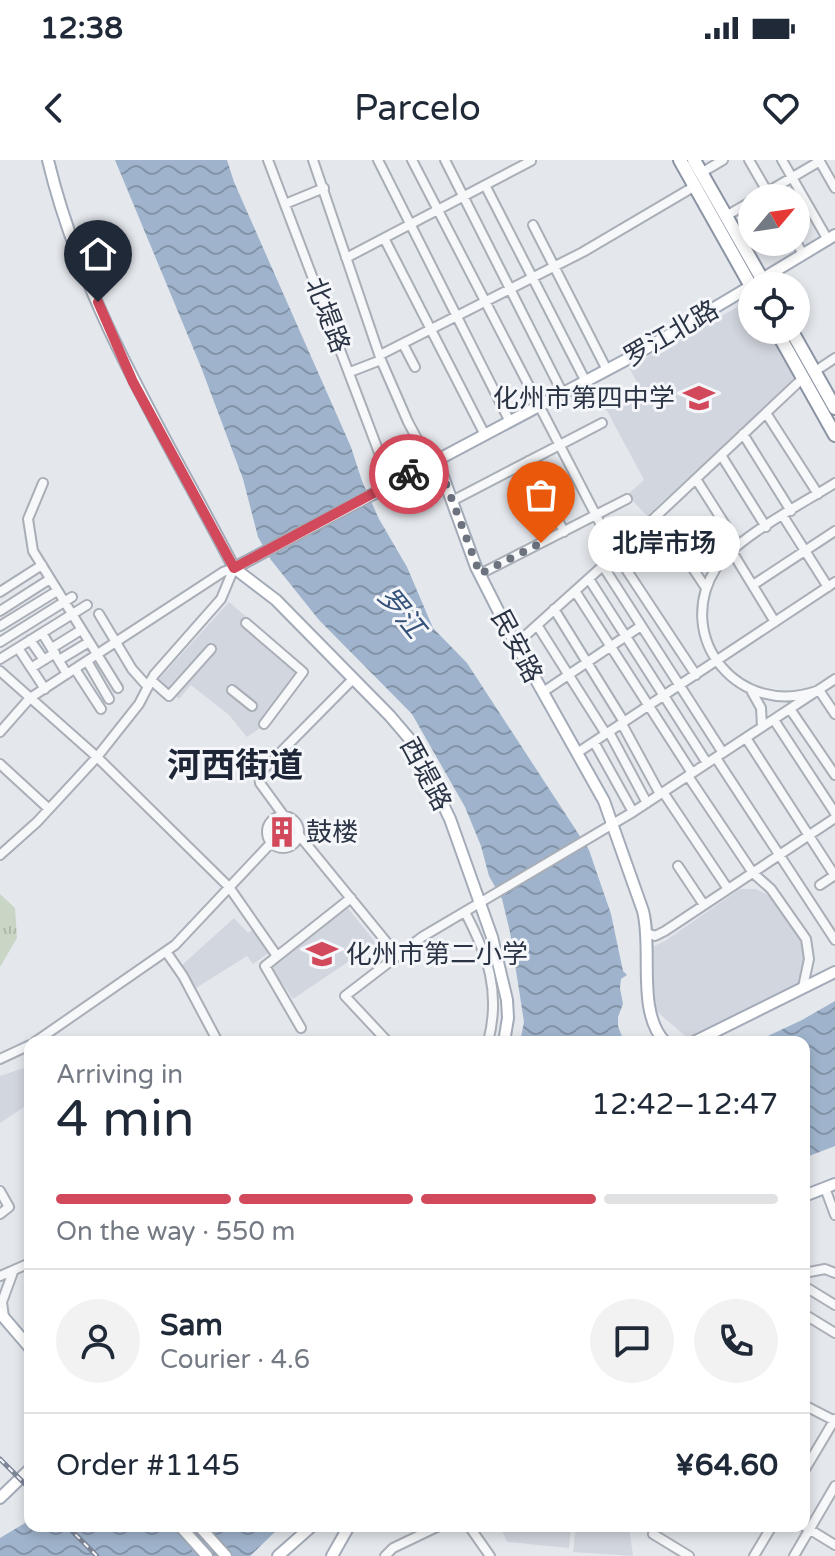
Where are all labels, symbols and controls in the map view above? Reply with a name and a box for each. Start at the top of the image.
text: 12:38 [40,10,123,47]
icon: back [32,86,76,130]
icon: heart [759,86,803,130]
text: Parcelo [354,87,481,130]
north arrow [738,184,810,256]
map controls [738,184,810,344]
pin [64,220,132,302]
icon: home [76,232,120,276]
button: locate [738,272,810,344]
street label: 北堤路 [299,273,356,357]
street label: 罗江北路 [618,294,724,373]
school or university icon: 化州市第四中学 [682,381,716,415]
place label: 化州市第四中学 [493,383,675,414]
courier [369,434,449,514]
icon: bike [387,452,431,496]
pin [507,461,575,543]
icon: bag [519,473,563,517]
callout: 北岸市场 [589,515,741,571]
text: 北岸市场 [612,528,716,559]
water label: 罗江 [370,580,434,647]
street label: 民安路 [485,605,549,688]
street label: 西堤路 [394,733,458,816]
district label: 河西街道 [167,746,303,787]
building icon: 鼓楼 [265,815,299,849]
place label: 鼓楼 [306,817,358,848]
school or university icon: 化州市第二小学 [305,937,339,971]
place label: 化州市第二小学 [346,939,528,970]
text: Arriving in [56,1059,183,1090]
text: 12:42–12:47 [591,1086,778,1123]
text: 4 min [56,1088,195,1151]
text: On the way · 550 m [56,1216,295,1247]
button: person [56,1299,140,1383]
button: chat [590,1299,674,1383]
button: phone [694,1299,778,1383]
text: Sam [160,1307,223,1344]
text: Courier · 4.6 [160,1344,310,1375]
text: Order #1145 [56,1447,240,1484]
text: ¥64.60 [675,1447,778,1484]

